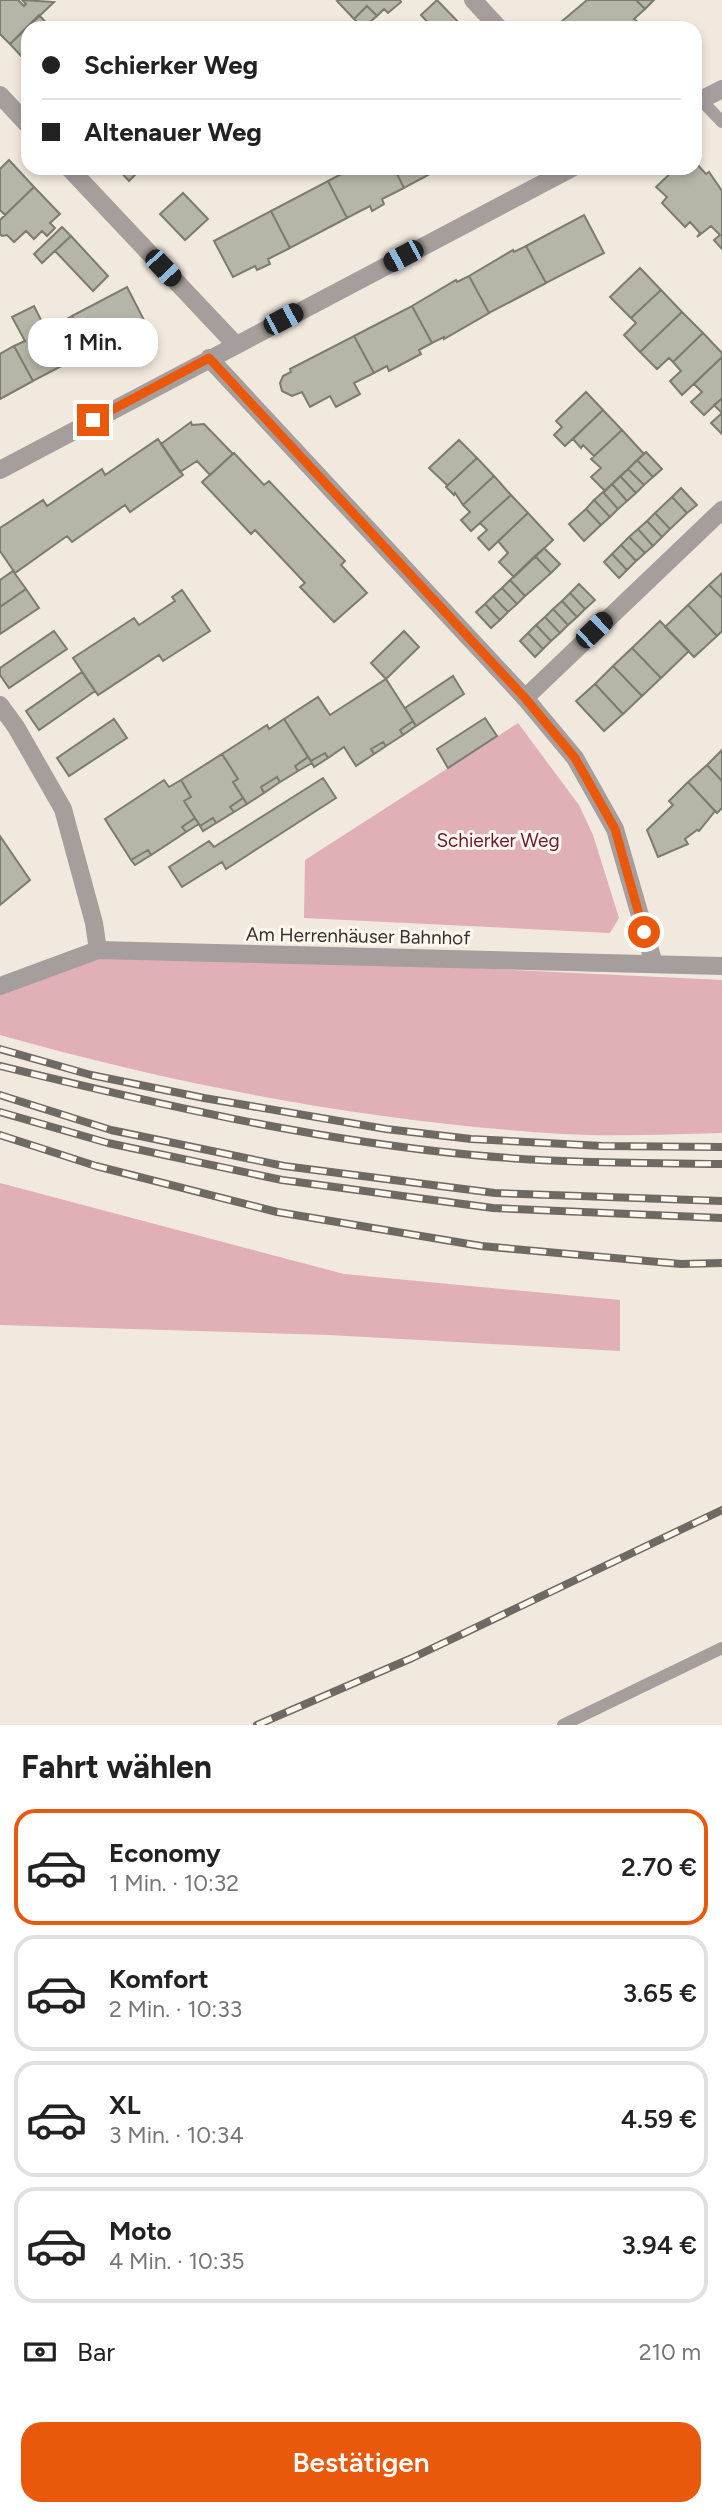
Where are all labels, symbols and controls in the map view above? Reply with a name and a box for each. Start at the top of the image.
text: Schierker Weg [84,49,258,81]
text: Altenauer Weg [84,116,262,148]
car [380,237,427,275]
car [141,245,186,291]
car [260,300,307,338]
callout: 1 Min. [28,318,158,368]
text: 1 Min. [64,328,122,356]
route end [77,404,109,436]
car [572,608,617,652]
park label: Schierker Weg [436,829,560,852]
route start [628,916,660,948]
street label: Am Herrenhäuser Bahnhof [246,923,470,949]
text: Fahrt wählen [21,1748,212,1786]
icon: car [25,1836,88,1899]
text: Economy [109,1837,221,1869]
text: 2.70 € [621,1851,697,1883]
text: 1 Min. · 10:32 [109,1869,239,1897]
icon: car [25,1962,88,2025]
text: Komfort [109,1963,209,1995]
text: 3.65 € [623,1977,697,2009]
text: 2 Min. · 10:33 [109,1995,242,2023]
icon: car [25,2088,88,2151]
text: XL [109,2089,141,2121]
text: 4.59 € [621,2103,697,2135]
text: 3 Min. · 10:34 [109,2121,244,2149]
icon: car [25,2214,88,2277]
text: Moto [109,2215,172,2247]
text: 3.94 € [621,2229,697,2261]
text: 4 Min. · 10:35 [109,2247,244,2275]
icon: cash [21,2333,59,2371]
text: Bar [77,2336,115,2368]
text: 210 m [639,2338,701,2366]
button: Bestätigen [21,2422,701,2502]

